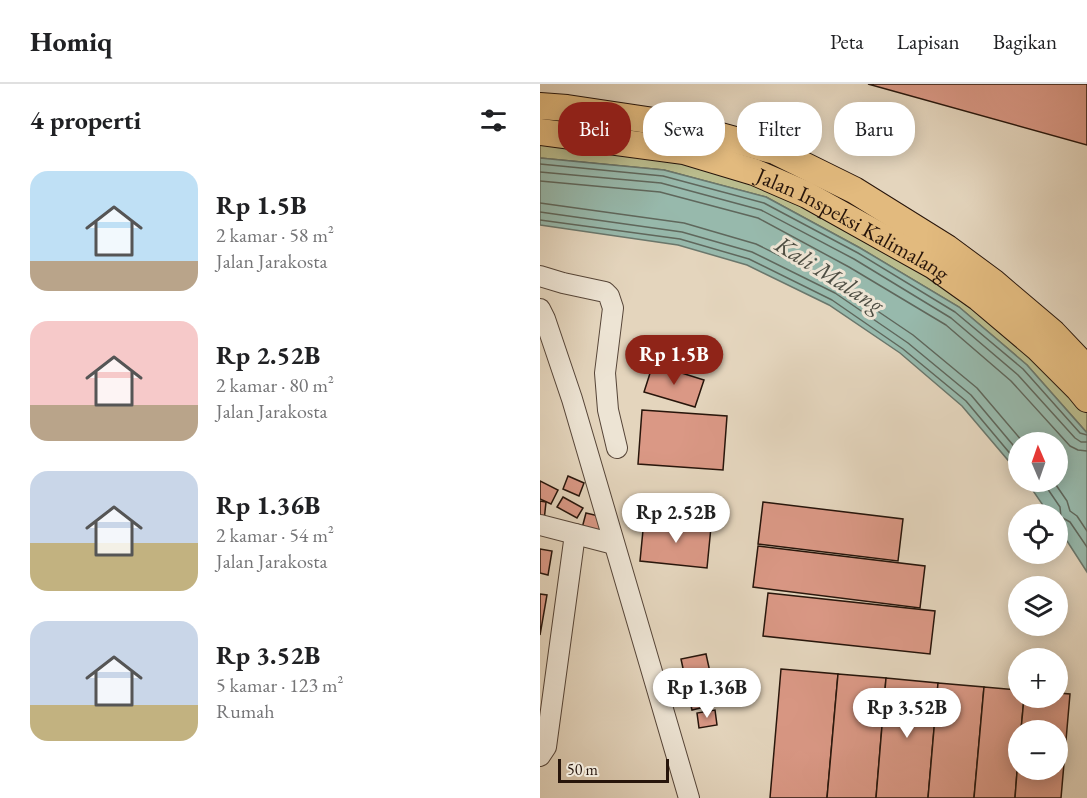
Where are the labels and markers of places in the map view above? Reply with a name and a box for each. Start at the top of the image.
pin: Rp 1.5B [619,335,729,386]
pin: Rp 2.52B [614,493,738,544]
pin: Rp 1.36B [645,668,769,719]
pin: Rp 3.52B [845,688,969,739]

